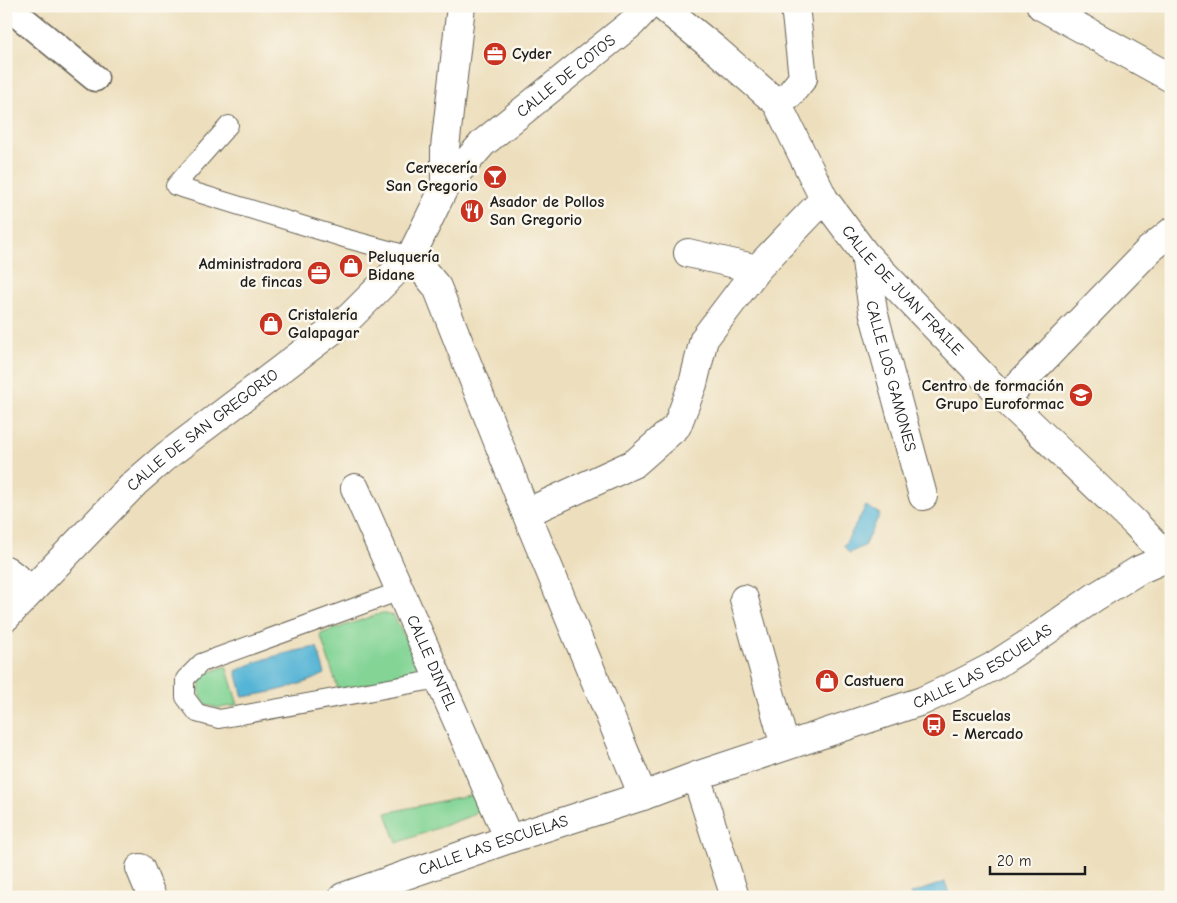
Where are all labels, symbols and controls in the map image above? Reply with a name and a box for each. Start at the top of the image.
street label: CALLE DE COTOS [513,31,619,121]
office icon: Cyder [482,41,508,67]
place label: Cyder [512,45,552,63]
place label: Cervecería San Gregorio [386,159,478,195]
bar icon: Cervecería San Gregorio [482,164,508,190]
place label: Asador de Pollos San Gregorio [490,193,604,229]
restaurant icon: Asador de Pollos San Gregorio [459,198,485,224]
street label: CALLE DE JUAN FRAILE [838,222,967,359]
place label: Peluquería Bidane [368,248,440,284]
shop icon: Peluquería Bidane [338,253,364,279]
place label: Administradora de fincas [199,255,302,291]
office icon: Administradora de fincas [306,260,332,286]
street label: CALLE LOS GAMONES [863,299,920,454]
place label: Cristalería Galapagar [288,306,360,342]
shop icon: Cristalería Galapagar [258,311,284,337]
street label: CALLE DE SAN GREGORIO [123,365,282,495]
place label: Centro de formación Grupo Euroformac [922,377,1064,413]
school or university icon: Centro de formación Grupo Euroformac [1068,382,1094,408]
street label: CALLE DINTEL [403,612,461,714]
street label: CALLE LAS ESCUELAS [911,621,1056,712]
shop icon: Castuera [814,668,840,694]
place label: Castuera [844,672,904,690]
place label: Escuelas - Mercado [952,707,1023,743]
bus stop icon: Escuelas - Mercado [921,712,947,738]
street label: CALLE LAS ESCUELAS [416,812,571,879]
scale bar [990,843,1084,875]
text: 20 m [997,852,1031,870]

